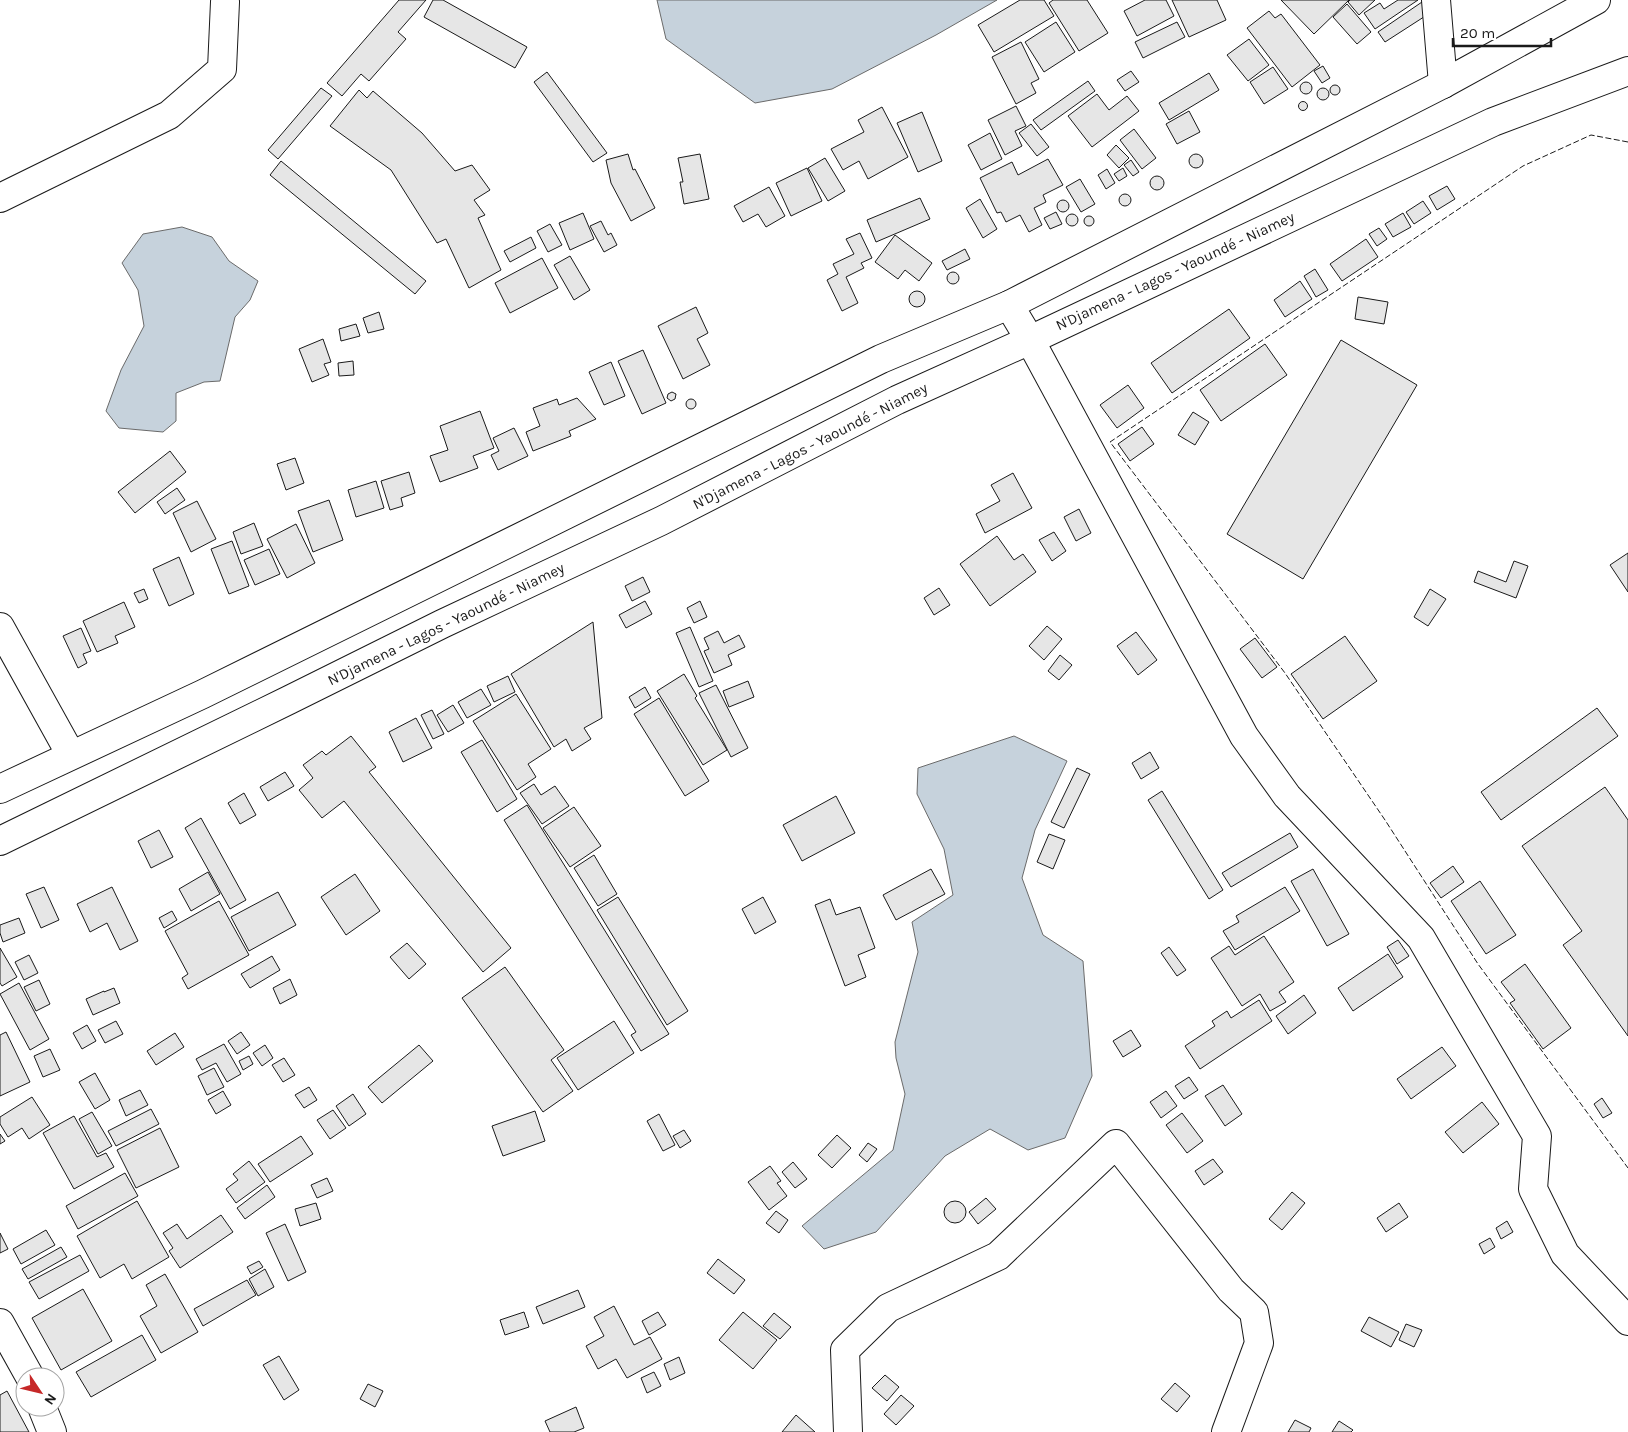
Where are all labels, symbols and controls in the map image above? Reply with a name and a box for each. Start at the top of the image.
scale bar [1453,15,1550,47]
text: 20 m [1460,24,1495,42]
street label: N'Djamena - Lagos - Yaoundé - Niamey [1053,208,1297,334]
street label: N'Djamena - Lagos - Yaoundé - Niamey [690,379,930,513]
street label: N'Djamena - Lagos - Yaoundé - Niamey [325,559,567,689]
north arrow [15,1367,65,1417]
text: N [40,1390,60,1408]

